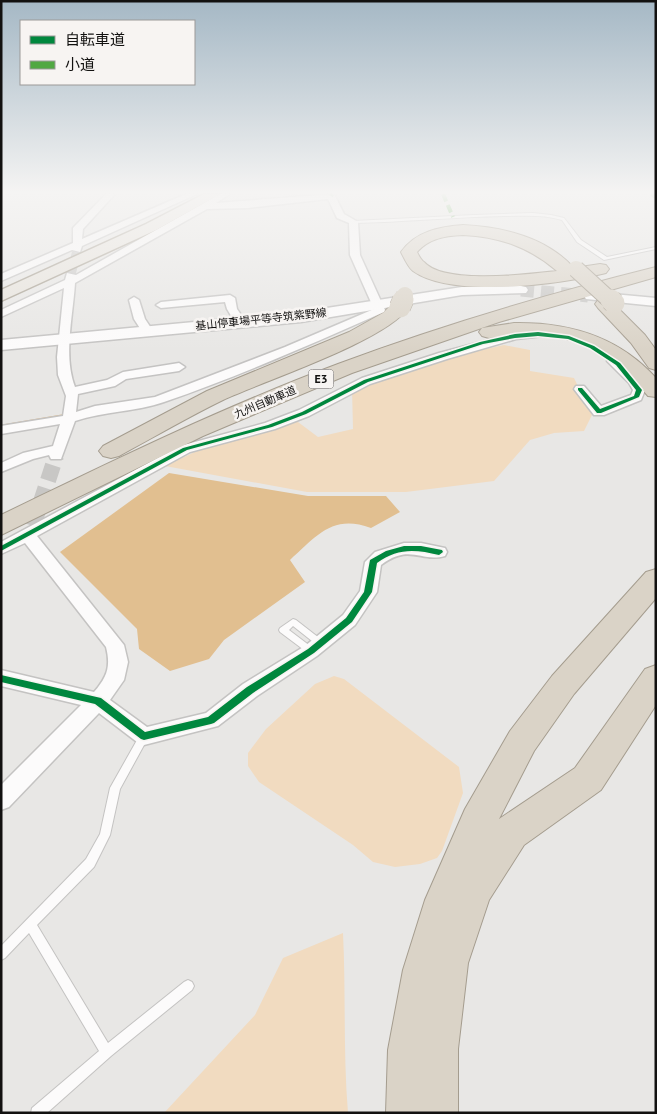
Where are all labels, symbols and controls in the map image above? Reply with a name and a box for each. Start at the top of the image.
legend [20,20,195,85]
text: 自転車道 [65,30,125,49]
text: 小道 [65,55,95,74]
street label: 基山停車場平等寺筑紫野線 [195,305,327,333]
road number: E3 [308,369,334,388]
street label: 九州自動車道 [232,383,298,421]

